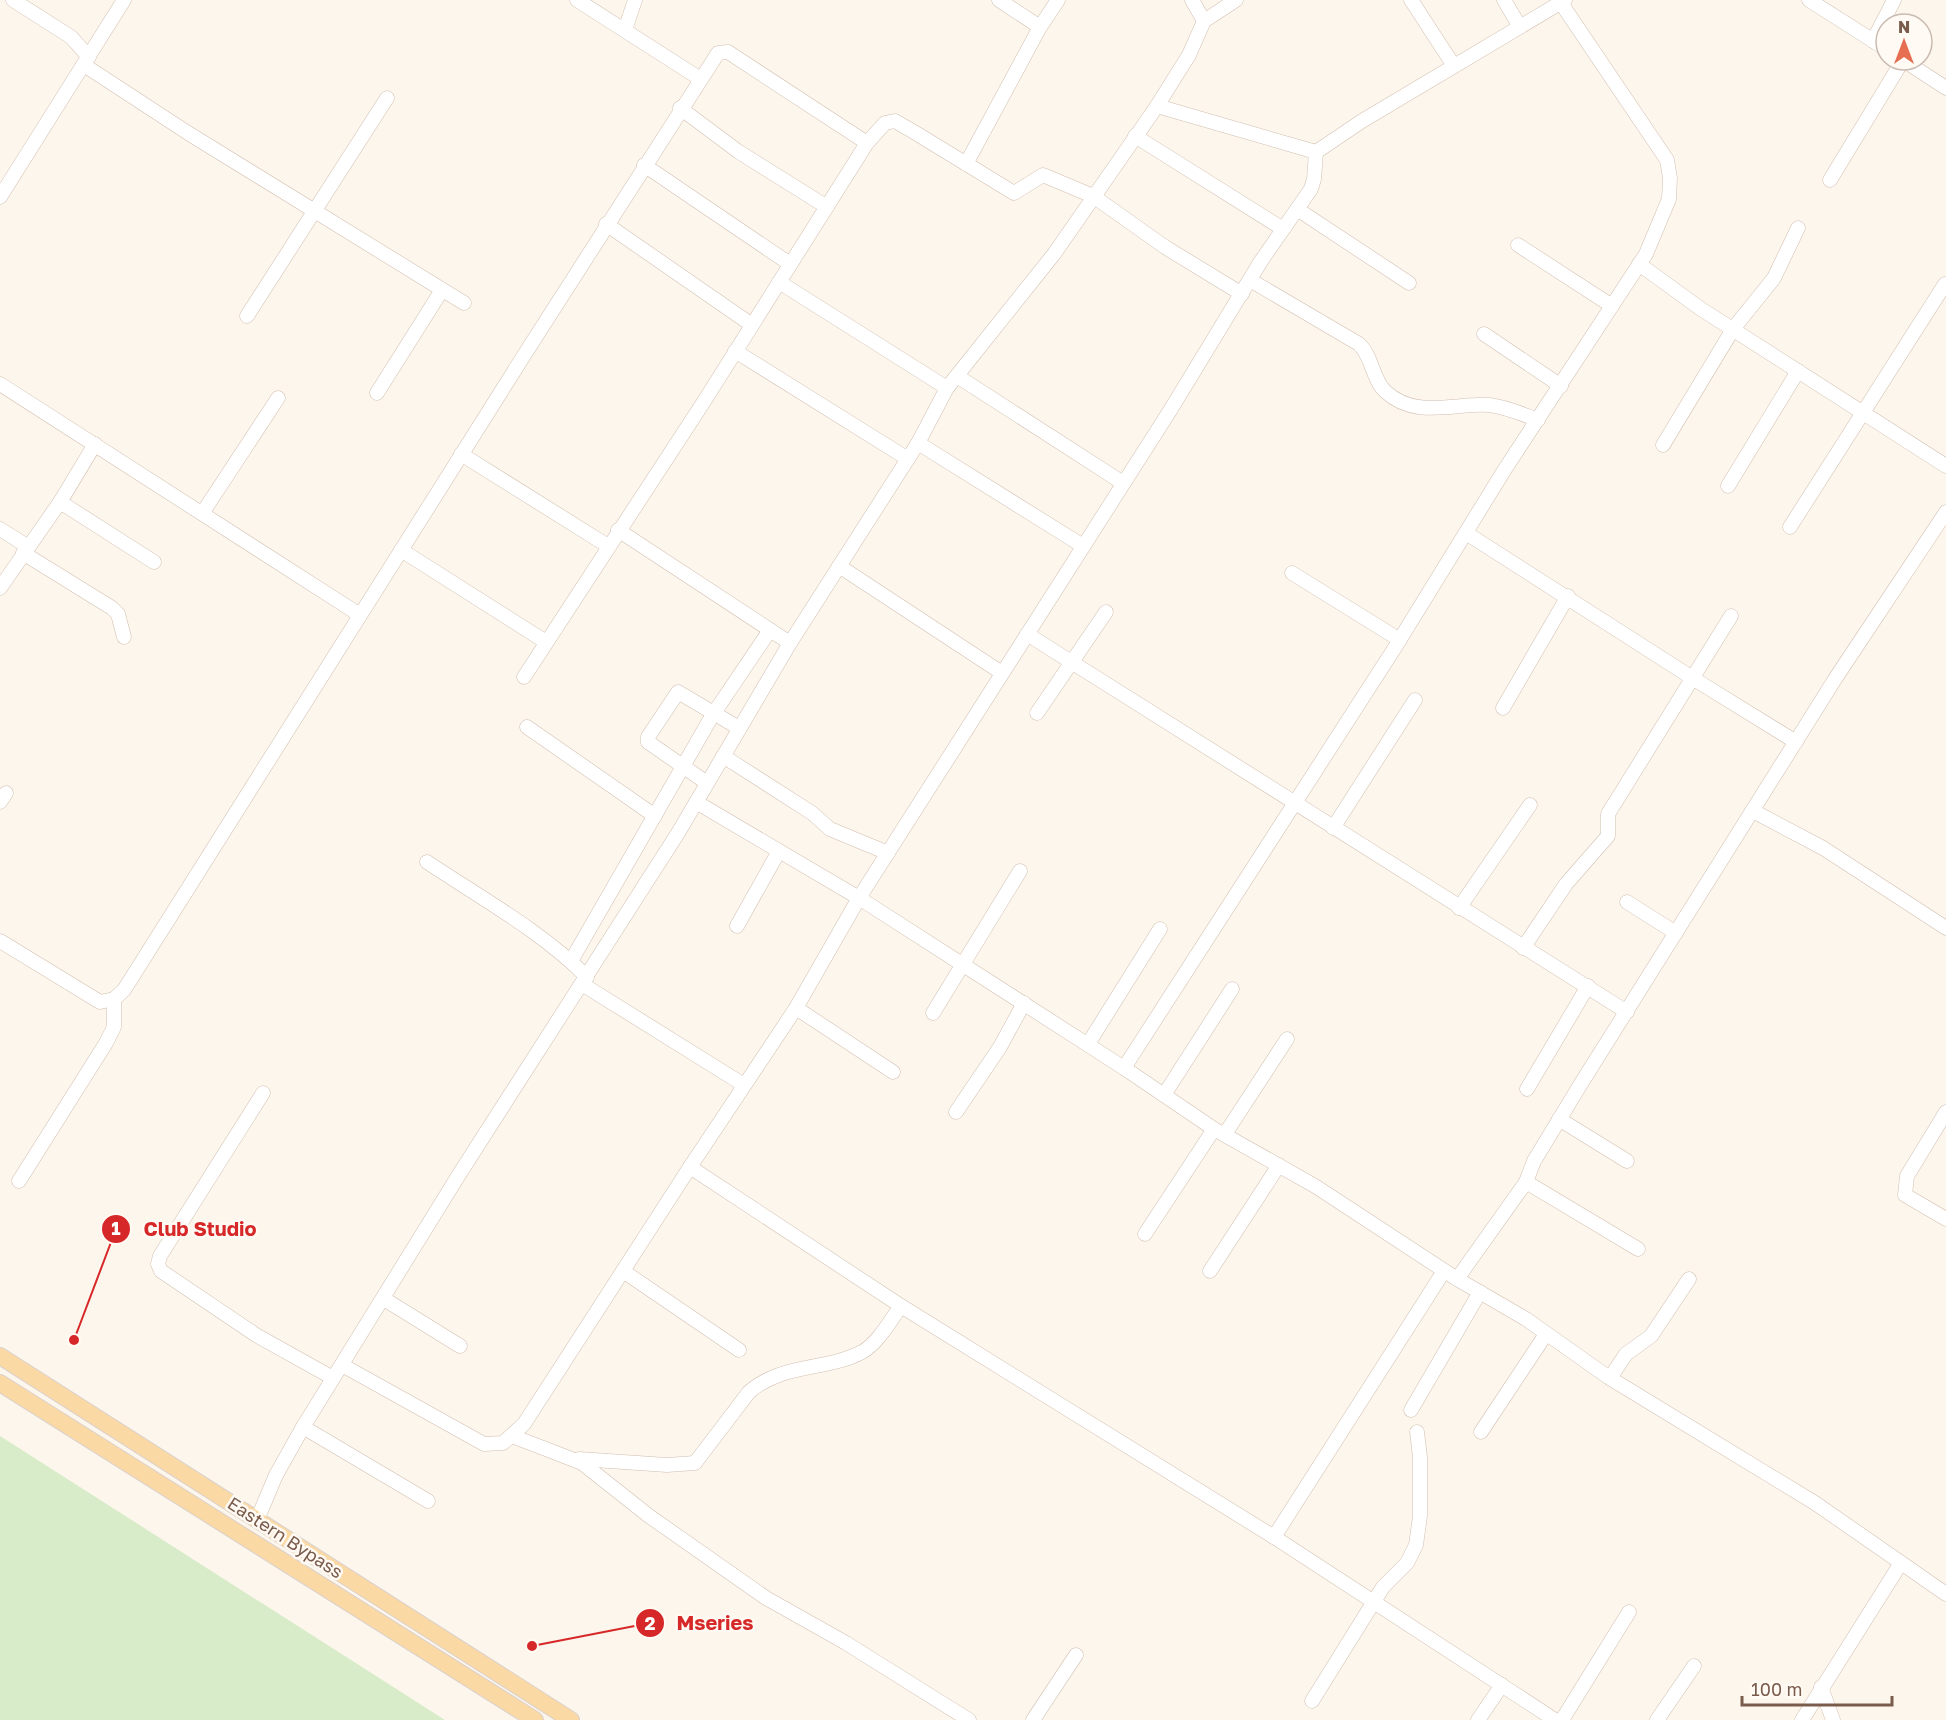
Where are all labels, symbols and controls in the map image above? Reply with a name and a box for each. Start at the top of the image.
north arrow [1874,12,1934,72]
text: N [1898,17,1910,37]
callout: Club Studio [101,1210,268,1248]
text: Club Studio [144,1216,256,1240]
text: 1 [111,1217,121,1239]
street label: Eastern Bypass [224,1492,347,1583]
callout: Mseries [635,1604,766,1642]
text: Mseries [676,1610,754,1634]
text: 2 [645,1612,656,1634]
scale bar [1742,1669,1892,1707]
text: 100 m [1751,1678,1802,1700]

